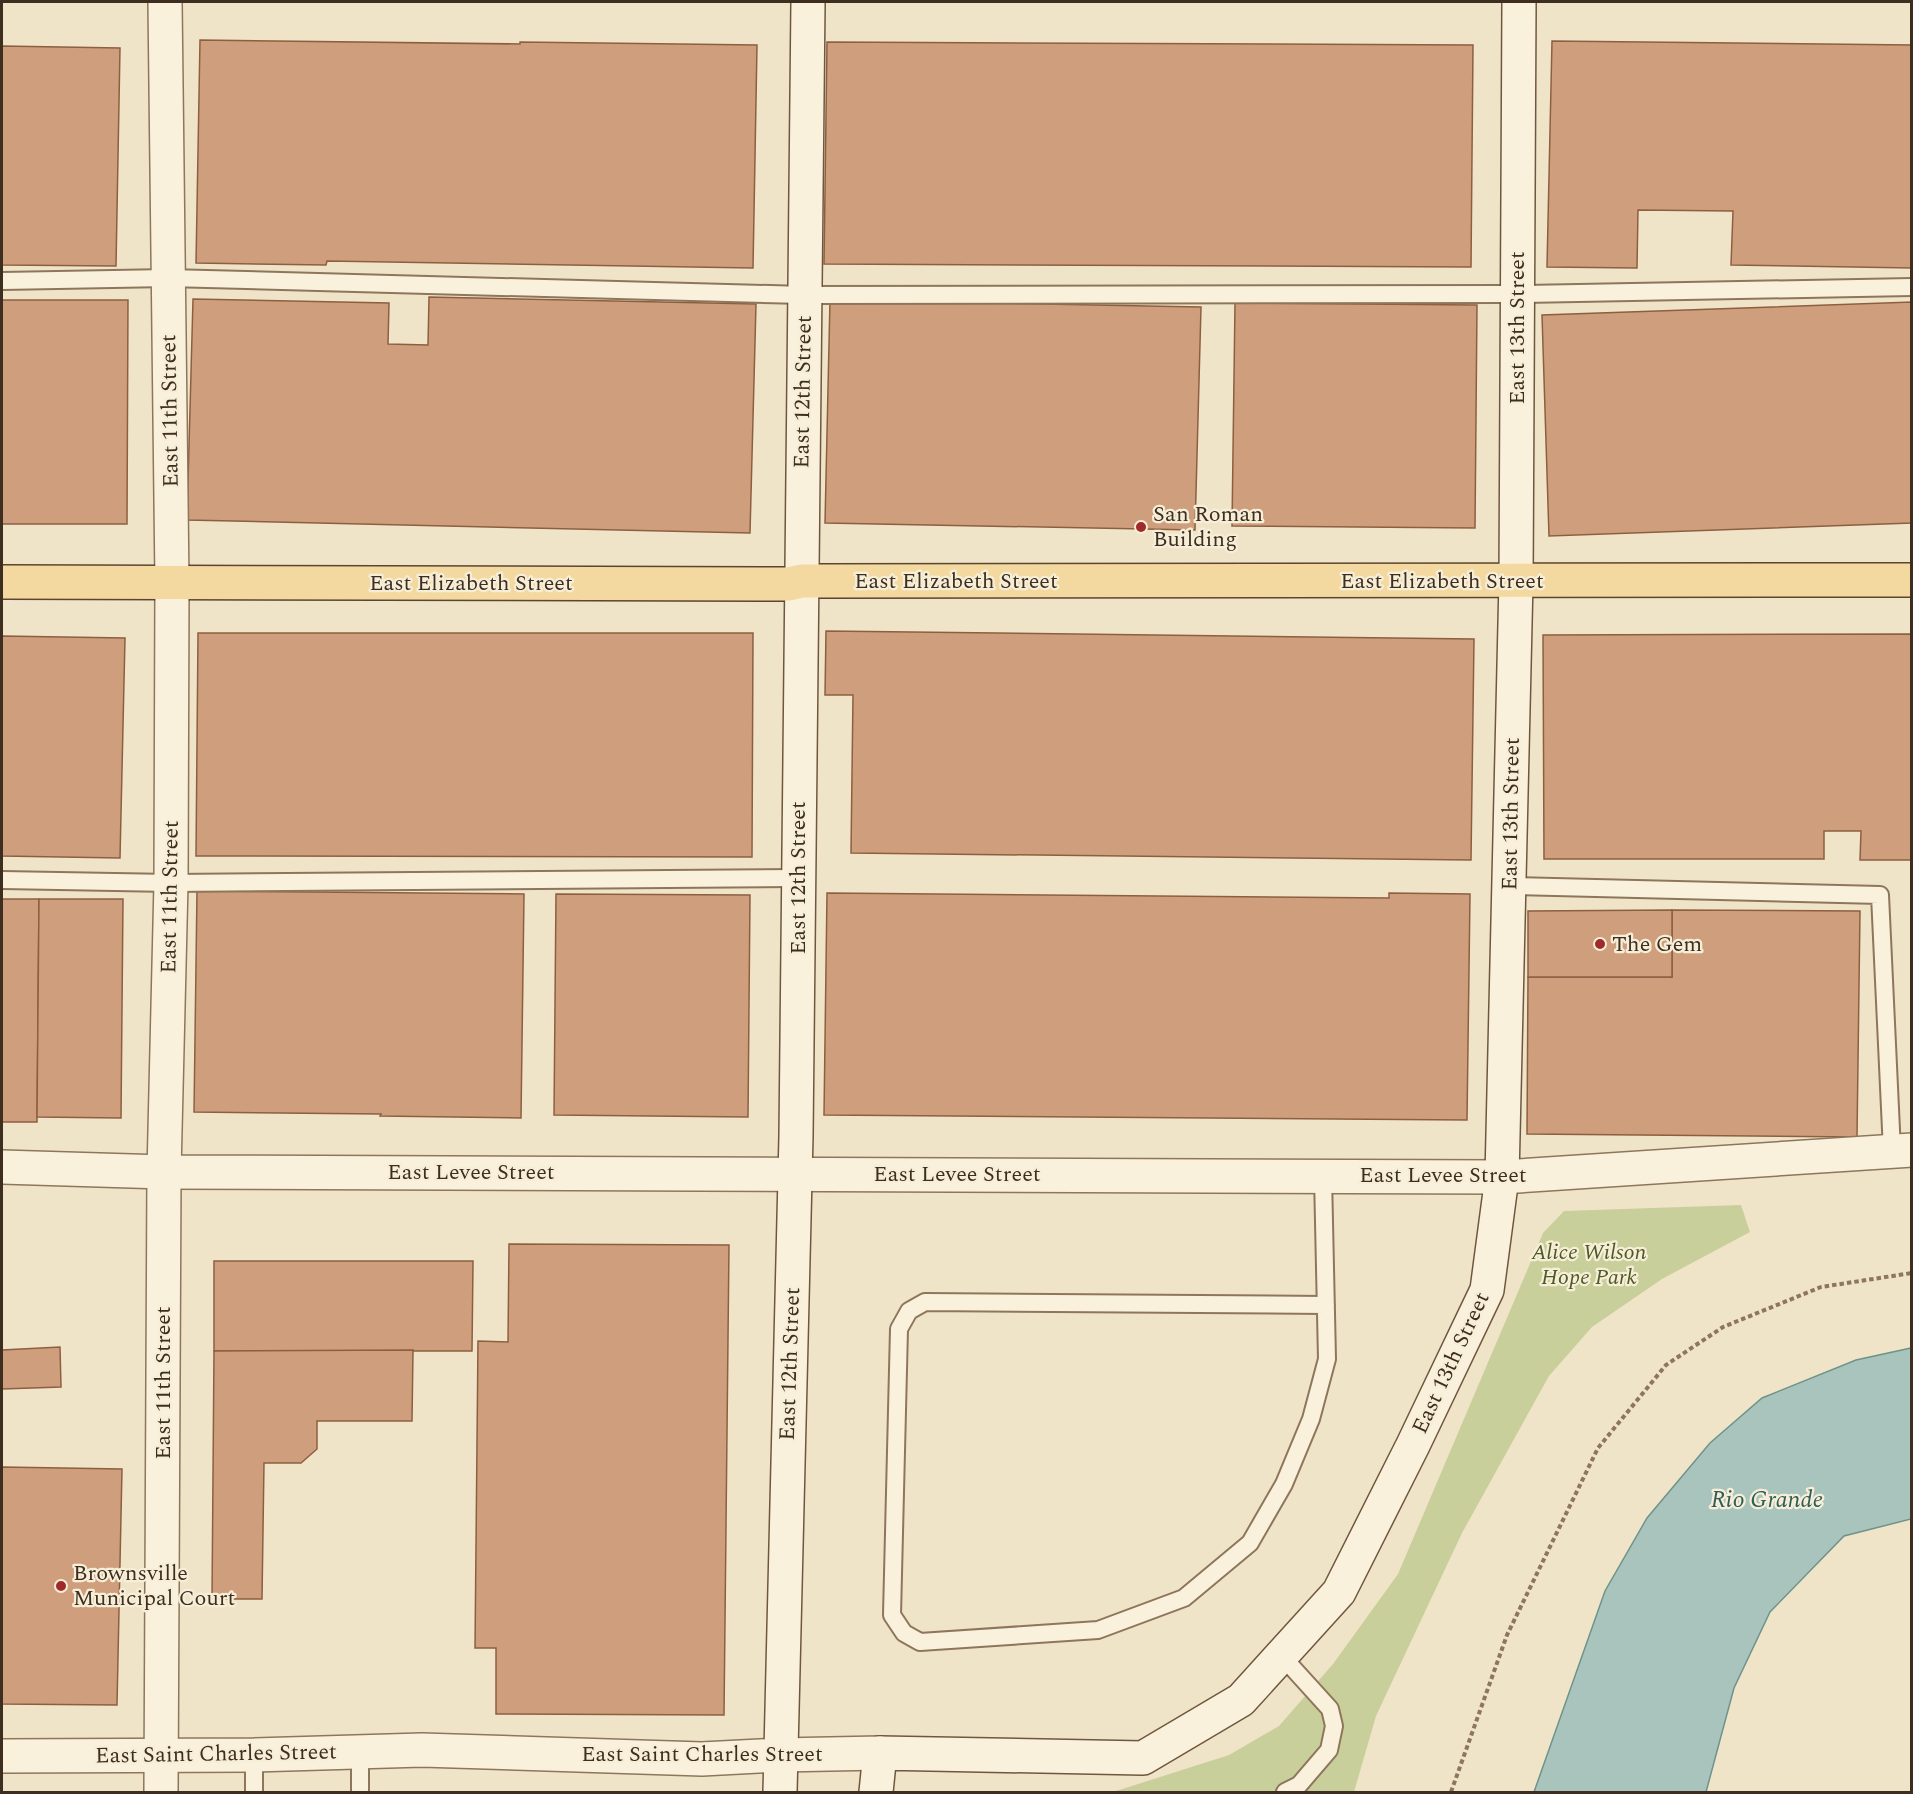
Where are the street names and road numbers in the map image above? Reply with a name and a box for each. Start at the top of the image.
street label: East 13th Street [1501,251,1534,405]
street label: East 12th Street [785,315,821,469]
street label: East 11th Street [152,334,188,488]
street label: East Elizabeth Street [854,565,1058,598]
street label: East Elizabeth Street [1340,565,1544,598]
street label: East Elizabeth Street [369,567,573,600]
street label: East 13th Street [1493,737,1529,891]
street label: East 12th Street [782,801,815,955]
street label: East 11th Street [152,820,188,974]
street label: East Levee Street [387,1156,555,1189]
street label: East Levee Street [873,1158,1041,1191]
street label: East Levee Street [1359,1159,1527,1192]
street label: East 13th Street [1404,1286,1498,1440]
street label: East 12th Street [771,1287,809,1441]
street label: East 11th Street [147,1306,180,1460]
street label: East Saint Charles Street [95,1735,337,1773]
street label: East Saint Charles Street [581,1738,823,1771]

